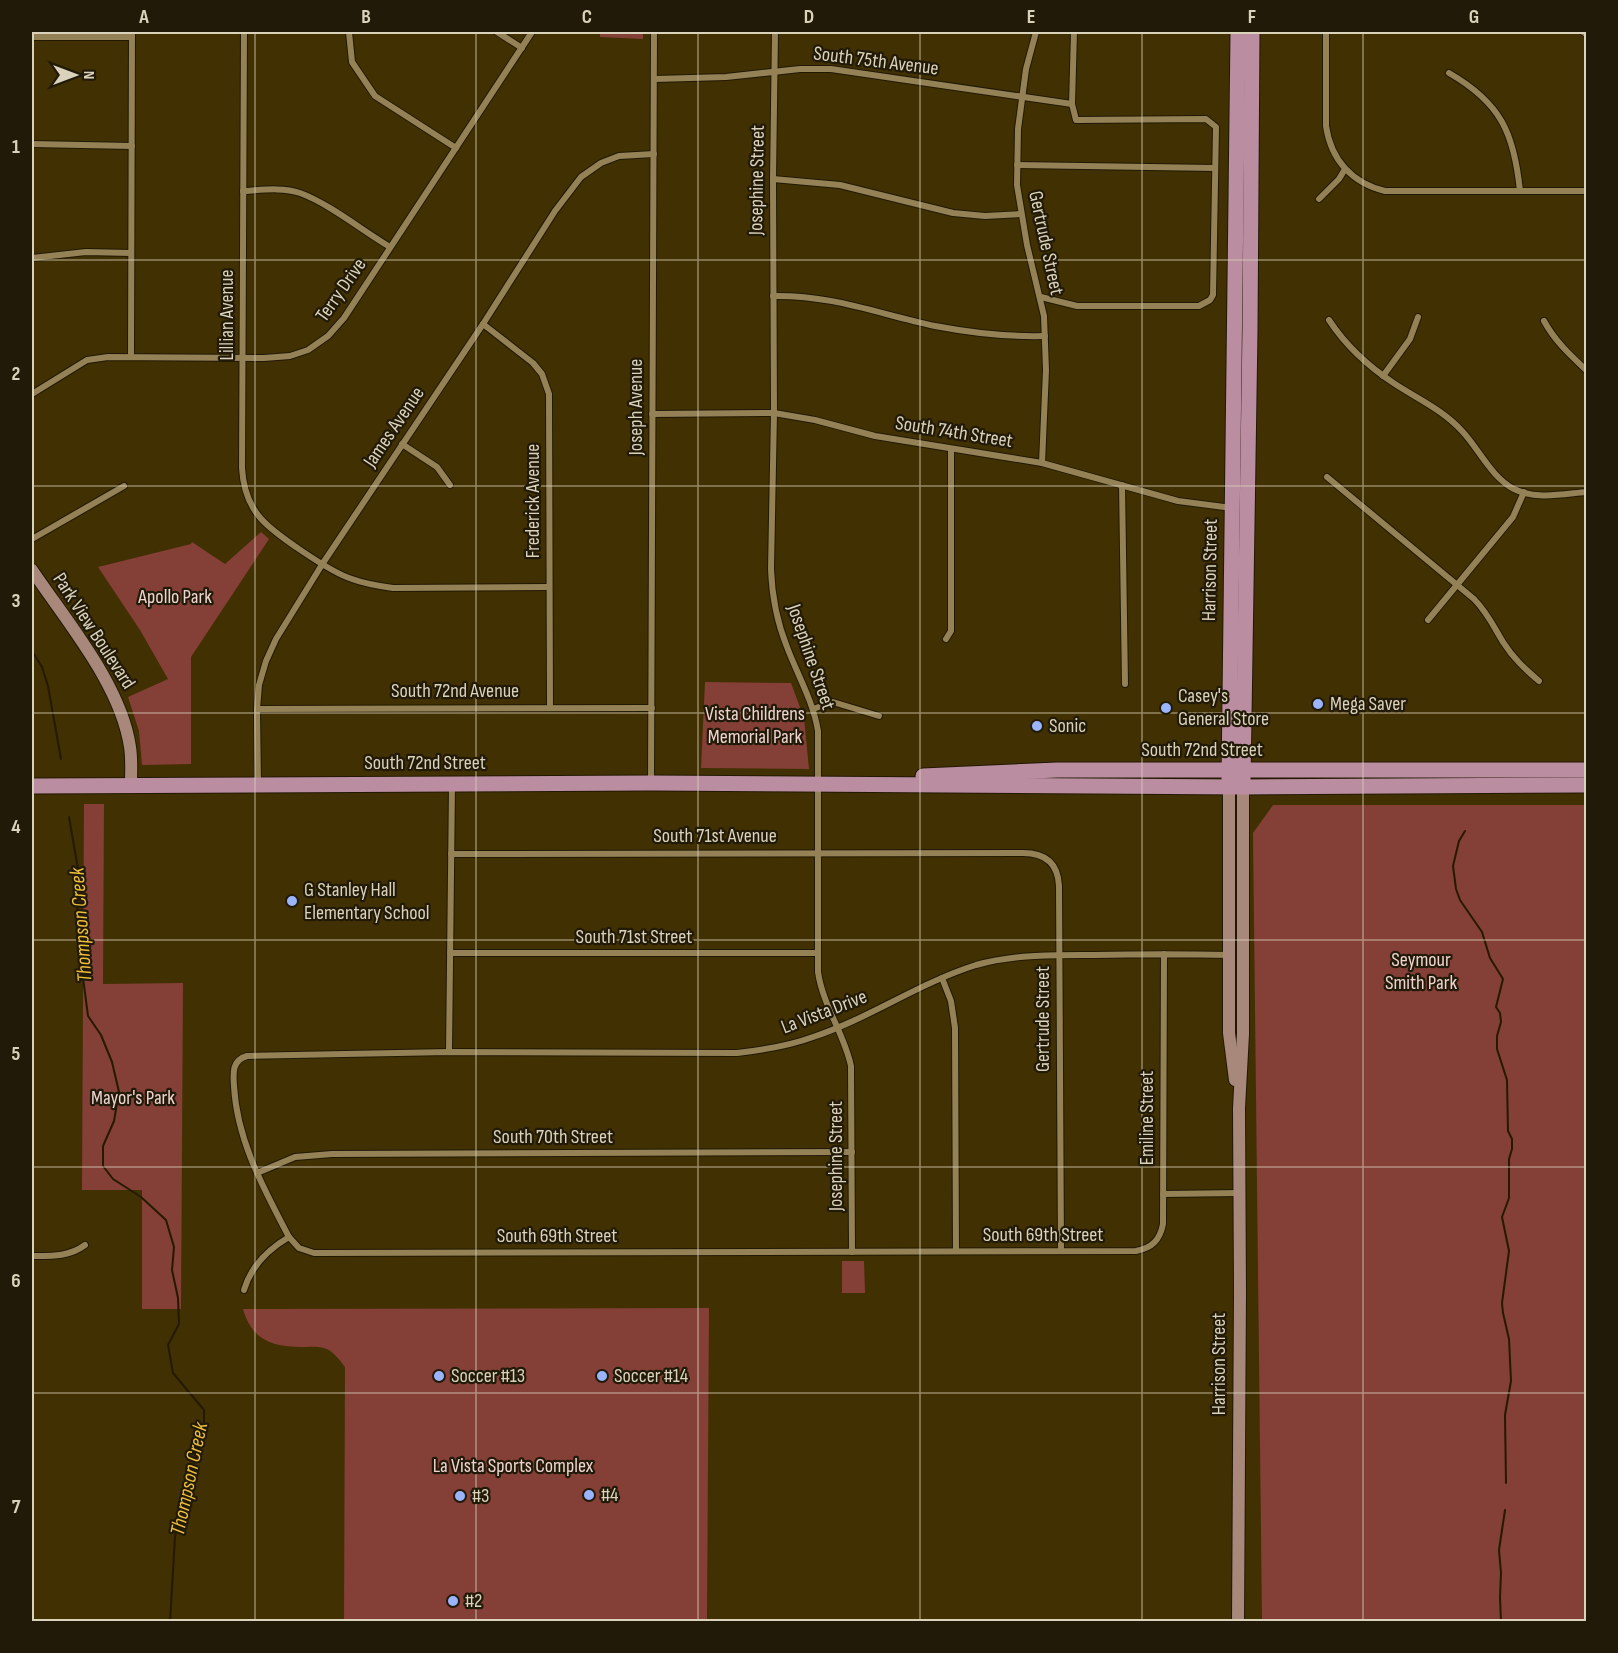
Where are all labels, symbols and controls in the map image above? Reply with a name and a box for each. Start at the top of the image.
text: A [138,5,149,29]
text: B [361,5,371,29]
text: C [582,5,592,29]
text: D [804,5,814,29]
text: E [1027,5,1035,29]
text: F [1248,5,1256,29]
text: G [1469,5,1479,29]
street label: South 75th Avenue [812,41,940,81]
north arrow [45,45,105,105]
text: N [79,71,98,79]
street label: Josephine Street [744,125,770,236]
text: 1 [12,135,20,159]
street label: Gertrude Street [1023,189,1069,297]
street label: Terry Drive [310,253,372,327]
street label: Lillian Avenue [215,269,239,361]
street label: Joseph Avenue [624,359,648,456]
text: 2 [12,362,20,386]
street label: James Avenue [358,382,430,473]
street label: South 74th Street [894,411,1014,453]
street label: Frederick Avenue [521,444,545,558]
street label: Harrison Street [1197,519,1223,621]
street label: Park View Boulevard [48,568,140,694]
park label: Apollo Park [137,585,212,609]
text: 3 [12,589,21,613]
street label: Josephine Street [781,600,840,713]
street label: South 72nd Avenue [391,679,519,703]
place label: Casey's General Store [1178,684,1269,731]
place label: Mega Saver [1330,692,1406,716]
marker: Mega Saver [1311,697,1325,711]
marker: Casey's General Store [1159,701,1173,715]
park label: Vista Childrens Memorial Park [705,702,805,749]
place label: Sonic [1049,714,1086,738]
marker: Sonic [1030,719,1044,733]
street label: South 72nd Street [1141,738,1263,762]
street label: South 72nd Street [364,751,486,775]
text: 4 [11,815,21,839]
street label: South 71st Avenue [653,824,777,848]
water label: Thompson Creek [64,866,97,983]
place label: G Stanley Hall Elementary School [304,878,430,925]
marker: G Stanley Hall Elementary School [285,894,299,908]
street label: South 71st Street [576,925,692,949]
park label: Seymour Smith Park [1385,948,1457,995]
street label: Gertrude Street [1031,966,1055,1072]
street label: La Vista Drive [778,985,870,1039]
text: 5 [12,1042,21,1066]
street label: Emiline Street [1135,1071,1159,1165]
park label: Mayor's Park [91,1086,175,1110]
street label: Josephine Street [824,1101,848,1212]
street label: South 70th Street [493,1125,613,1149]
street label: South 69th Street [983,1223,1103,1247]
street label: South 69th Street [497,1224,617,1248]
text: 6 [11,1269,21,1293]
street label: Harrison Street [1207,1313,1231,1415]
place label: Soccer #13 [451,1364,525,1388]
place label: Soccer #14 [614,1364,688,1388]
marker: Soccer #13 [432,1369,446,1383]
marker: Soccer #14 [595,1369,609,1383]
water label: Thompson Creek [165,1419,213,1538]
park label: La Vista Sports Complex [433,1454,594,1478]
place label: #4 [601,1483,618,1507]
place label: #3 [472,1484,489,1508]
marker: #4 [582,1488,596,1502]
marker: #3 [453,1489,467,1503]
text: 7 [12,1495,21,1519]
place label: #2 [465,1589,482,1613]
marker: #2 [446,1594,460,1608]

